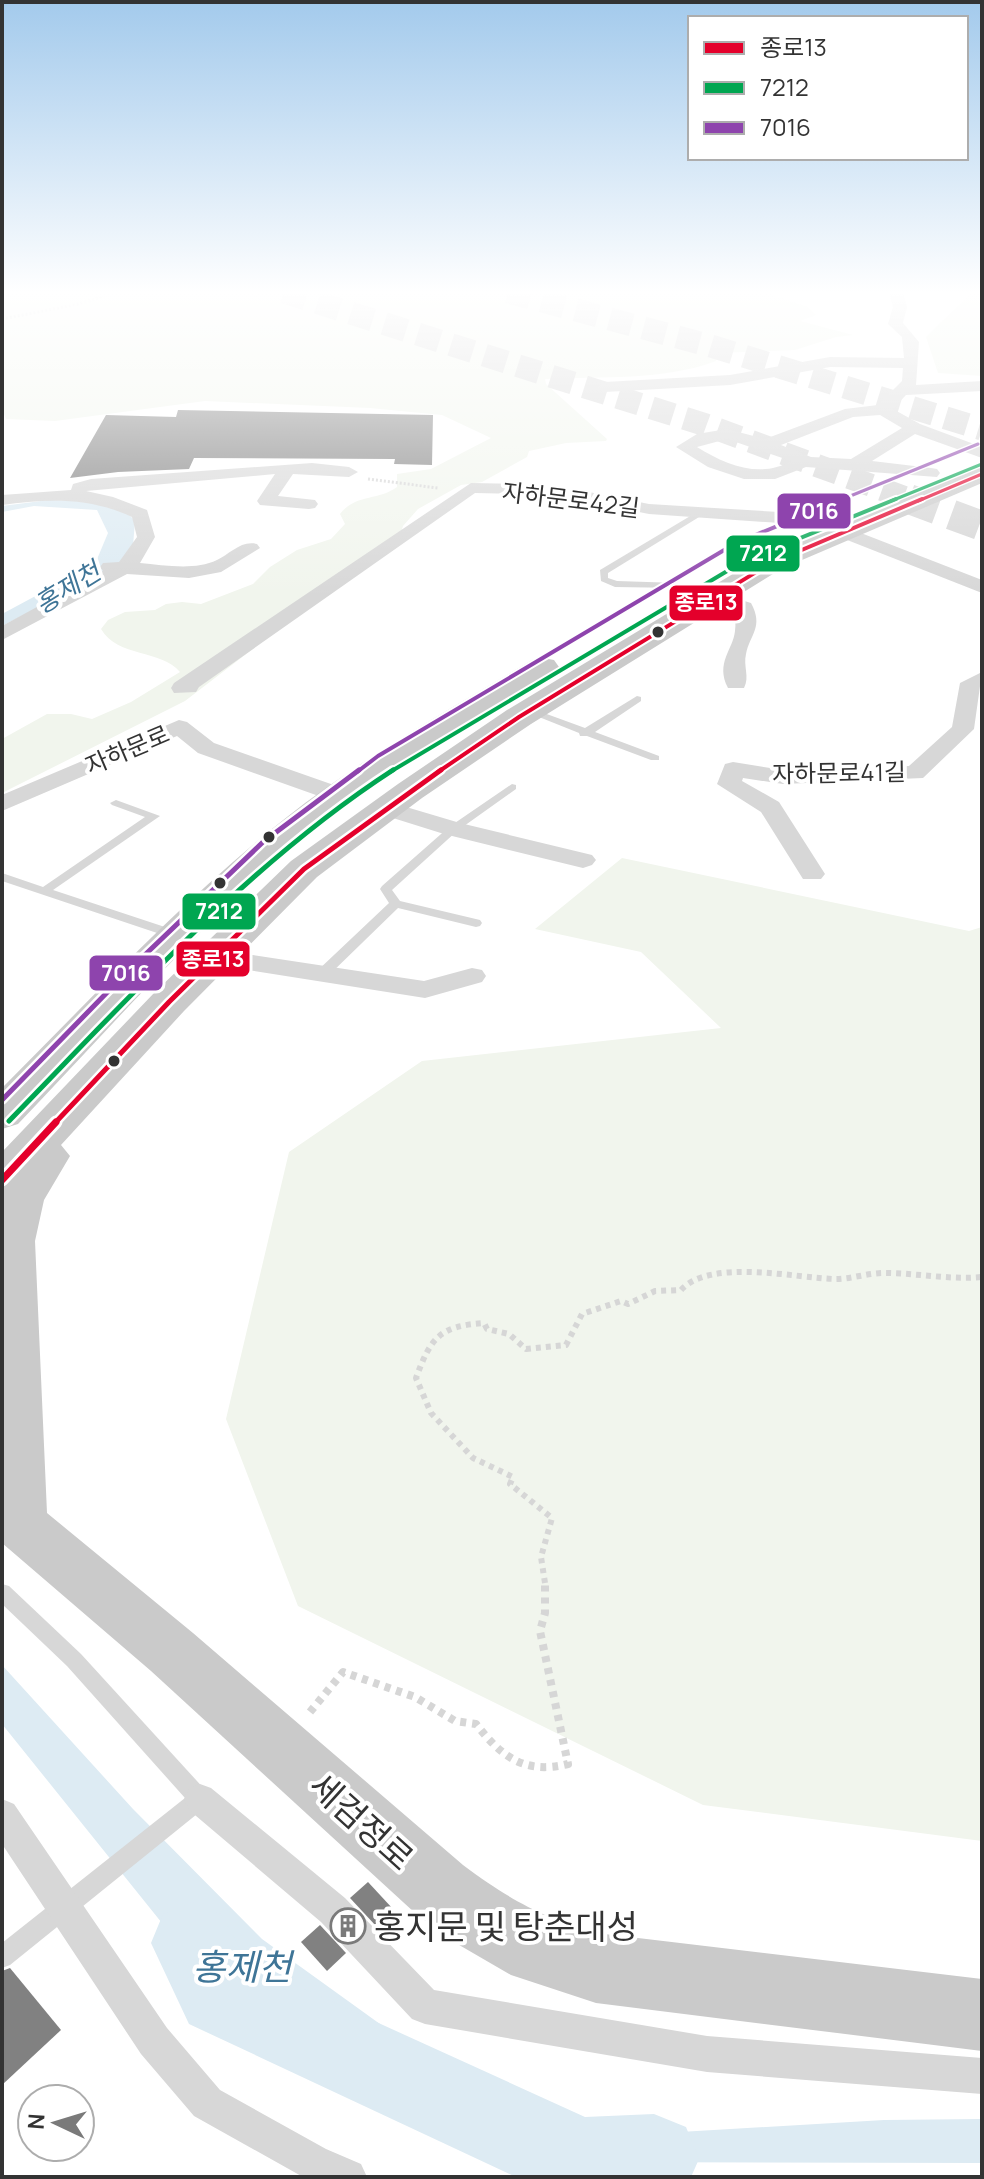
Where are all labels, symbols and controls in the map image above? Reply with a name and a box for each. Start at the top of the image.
legend [688,16,968,160]
text: 종로13 [760,30,827,63]
text: 7212 [760,70,809,103]
text: 7016 [760,110,811,143]
street label: 자하문로42길 [500,474,642,524]
line badge: 7016 [776,492,852,530]
text: 7016 [789,496,839,526]
line badge: 7212 [725,534,801,573]
text: 7212 [739,538,787,568]
water label: 홍제천 [27,551,110,621]
line badge: 종로13 [668,584,744,622]
text: 종로13 [675,587,737,617]
unlabelled marker [650,624,666,640]
street label: 자하문로 [80,717,174,781]
street label: 자하문로41길 [772,754,906,790]
unlabelled marker [261,829,277,845]
unlabelled marker [212,875,228,891]
line badge: 7212 [181,892,257,931]
text: 7212 [195,896,243,926]
line badge: 종로13 [175,940,251,978]
text: 종로13 [182,944,244,974]
line badge: 7016 [88,954,164,992]
text: 7016 [101,958,151,988]
unlabelled marker [106,1053,122,1069]
street label: 세검정로 [300,1762,424,1880]
place label: 홍지문 및 탕춘대성 [374,1903,638,1949]
building icon: 홍지문 및 탕춘대성 [329,1907,367,1945]
water label: 홍제천 [192,1942,296,1991]
north arrow [16,2083,96,2163]
text: N [21,2113,52,2131]

